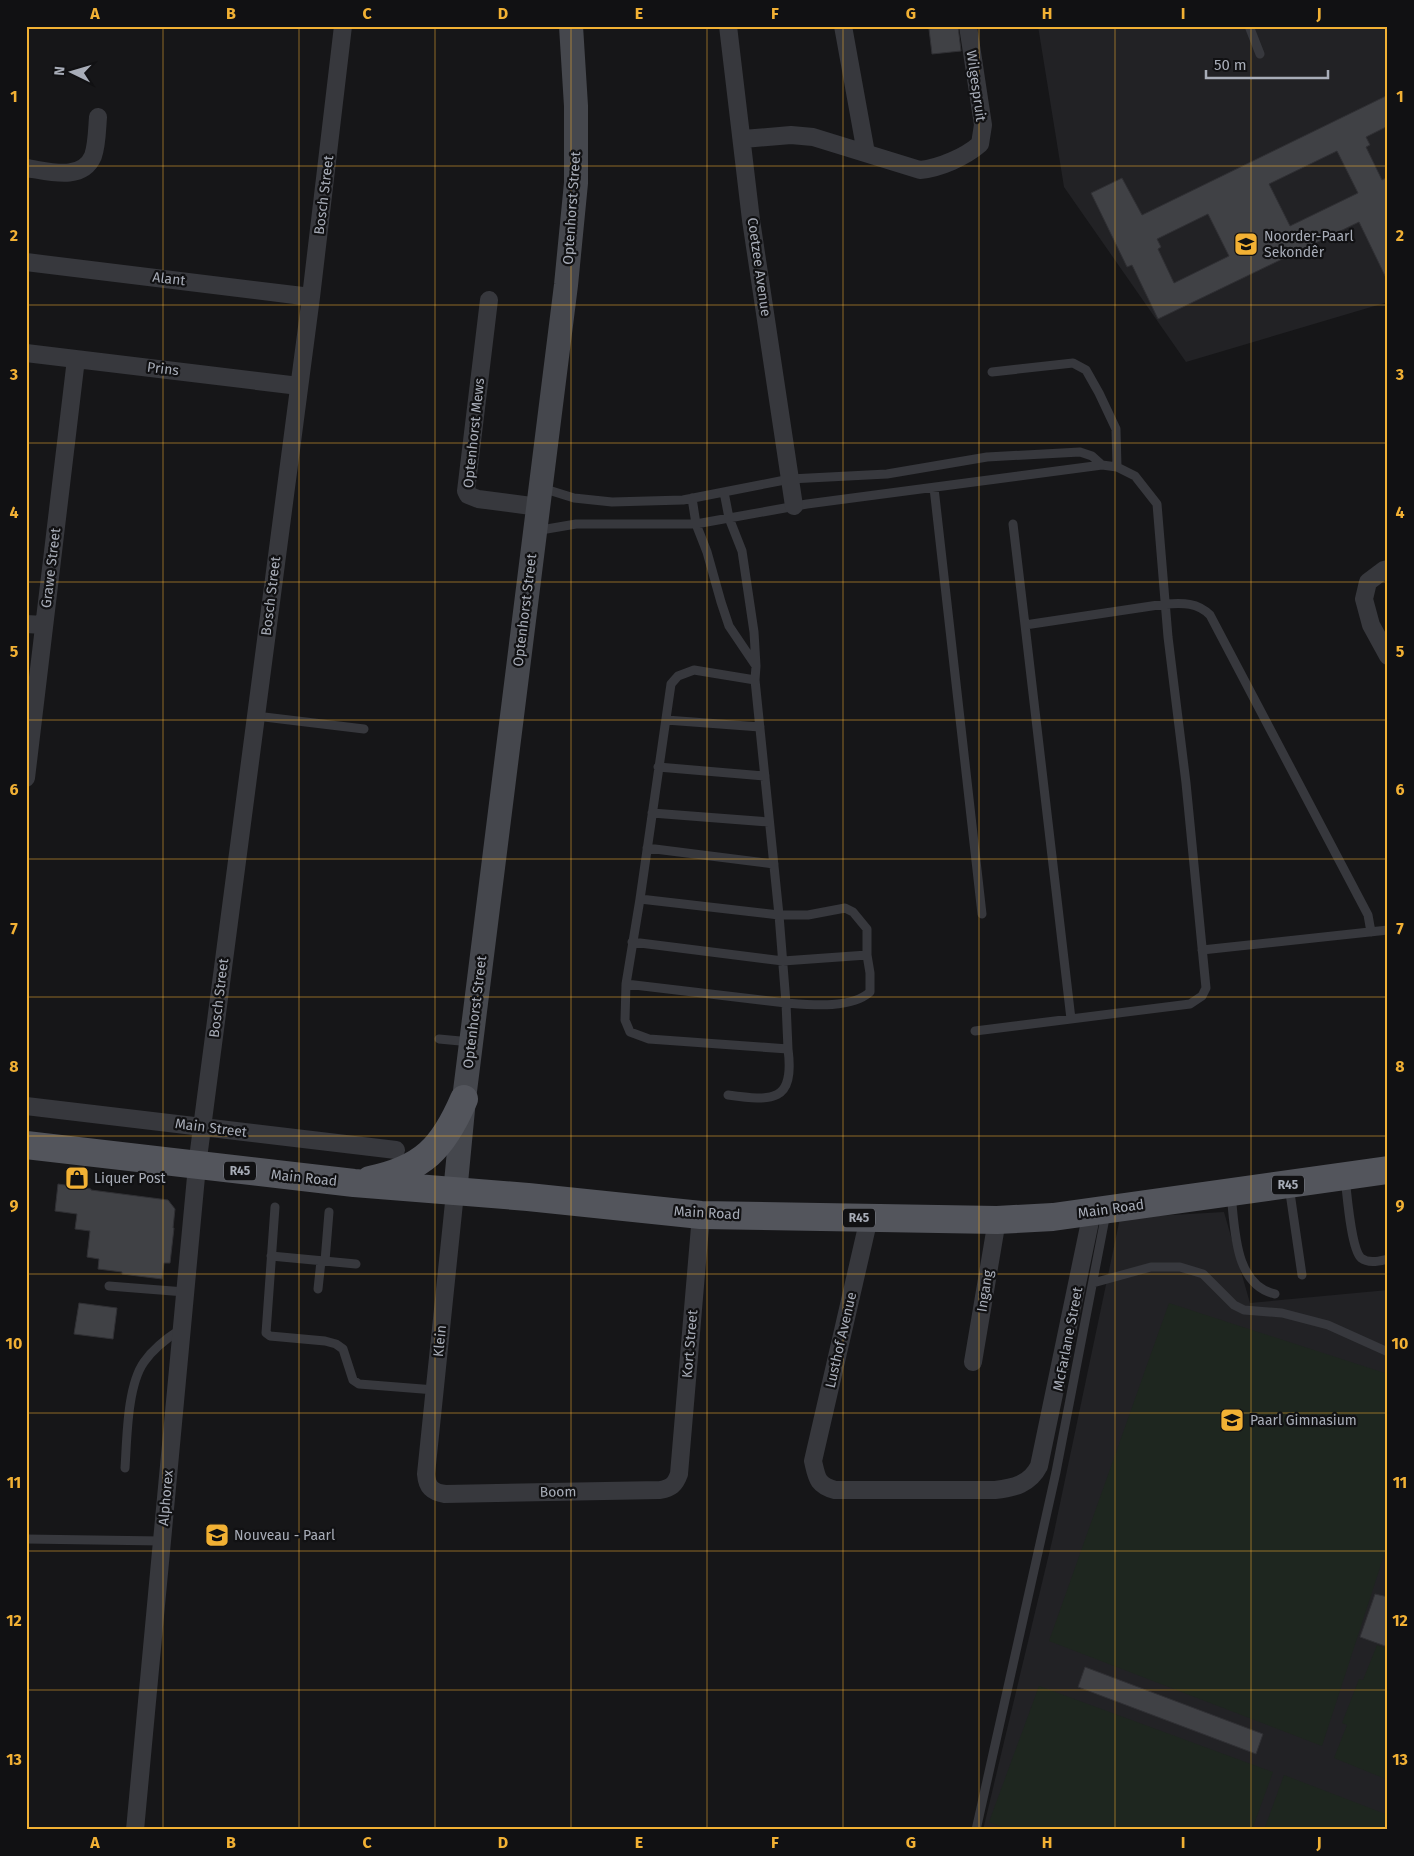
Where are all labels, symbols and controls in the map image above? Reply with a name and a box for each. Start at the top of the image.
text: A [89,4,100,23]
text: B [226,4,236,23]
text: C [362,4,372,23]
text: D [498,4,508,23]
text: E [635,4,643,23]
text: F [771,4,779,23]
text: G [906,4,916,23]
text: H [1042,4,1052,23]
text: I [1181,4,1185,23]
text: J [1315,4,1322,23]
north arrow [48,48,98,98]
scale bar [1206,48,1329,80]
street label: Wilgespruit [963,49,990,124]
text: 50 m [1214,56,1247,74]
text: N [51,66,68,76]
text: 1 [10,87,18,106]
text: 1 [1396,87,1404,106]
street label: Optenhorst Street [560,150,585,265]
street label: Bosch Street [311,153,337,236]
street label: Coetzee Avenue [744,216,774,318]
text: 2 [10,226,18,245]
text: 2 [1396,226,1404,245]
place label: Noorder-Paarl Sekondêr [1264,228,1354,261]
school or university icon: Noorder-Paarl Sekondêr [1233,231,1259,257]
street label: Alant [152,269,187,290]
street label: Prins [146,359,180,379]
text: 3 [9,365,18,384]
text: 3 [1395,365,1404,384]
street label: Optenhorst Mews [460,377,488,489]
text: 4 [9,503,19,522]
text: 4 [1395,503,1405,522]
street label: Grawe Street [38,526,64,609]
street label: Optenhorst Street [510,552,540,667]
street label: Bosch Street [258,554,284,637]
text: 5 [10,642,19,661]
text: 5 [1396,642,1405,661]
text: 6 [9,780,19,799]
text: 6 [1395,780,1405,799]
text: 7 [10,919,18,938]
text: 7 [1396,919,1404,938]
street label: Optenhorst Street [460,954,490,1069]
street label: Bosch Street [206,956,232,1039]
text: 8 [9,1057,19,1076]
text: 8 [1395,1057,1405,1076]
street label: Main Street [174,1115,249,1141]
road number: R45 [224,1162,256,1180]
shop icon: Liquer Post [64,1165,90,1191]
street label: Main Road [270,1166,338,1190]
place label: Liquer Post [94,1170,167,1187]
road number: R45 [1272,1176,1304,1194]
text: 9 [10,1196,19,1215]
street label: Main Road [1077,1196,1145,1222]
text: 9 [1396,1196,1405,1215]
street label: Main Road [673,1203,741,1223]
road number: R45 [843,1208,875,1228]
street label: Ingang [973,1268,997,1313]
street label: McFarlane Street [1050,1285,1087,1393]
street label: Lusthof Avenue [822,1290,860,1390]
street label: Kort Street [679,1308,702,1379]
street label: Klein [430,1324,450,1358]
text: 10 [6,1334,22,1353]
text: 10 [1392,1334,1408,1353]
school or university icon: Paarl Gimnasium [1219,1407,1245,1433]
place label: Paarl Gimnasium [1250,1412,1357,1429]
street label: Alphorex [155,1469,177,1527]
text: 11 [7,1473,21,1492]
text: 11 [1393,1473,1407,1492]
street label: Boom [539,1483,577,1501]
school or university icon: Nouveau - Paarl [204,1522,230,1548]
place label: Nouveau - Paarl [234,1527,335,1544]
text: 12 [6,1611,22,1630]
text: 12 [1392,1611,1408,1630]
text: 13 [6,1750,22,1769]
text: 13 [1392,1750,1408,1769]
text: A [89,1833,100,1852]
text: B [226,1833,236,1852]
text: C [362,1833,372,1852]
text: D [498,1833,508,1852]
text: E [635,1833,643,1852]
text: F [771,1833,779,1852]
text: G [906,1833,916,1852]
text: H [1042,1833,1052,1852]
text: I [1181,1833,1185,1852]
text: J [1315,1833,1322,1852]

